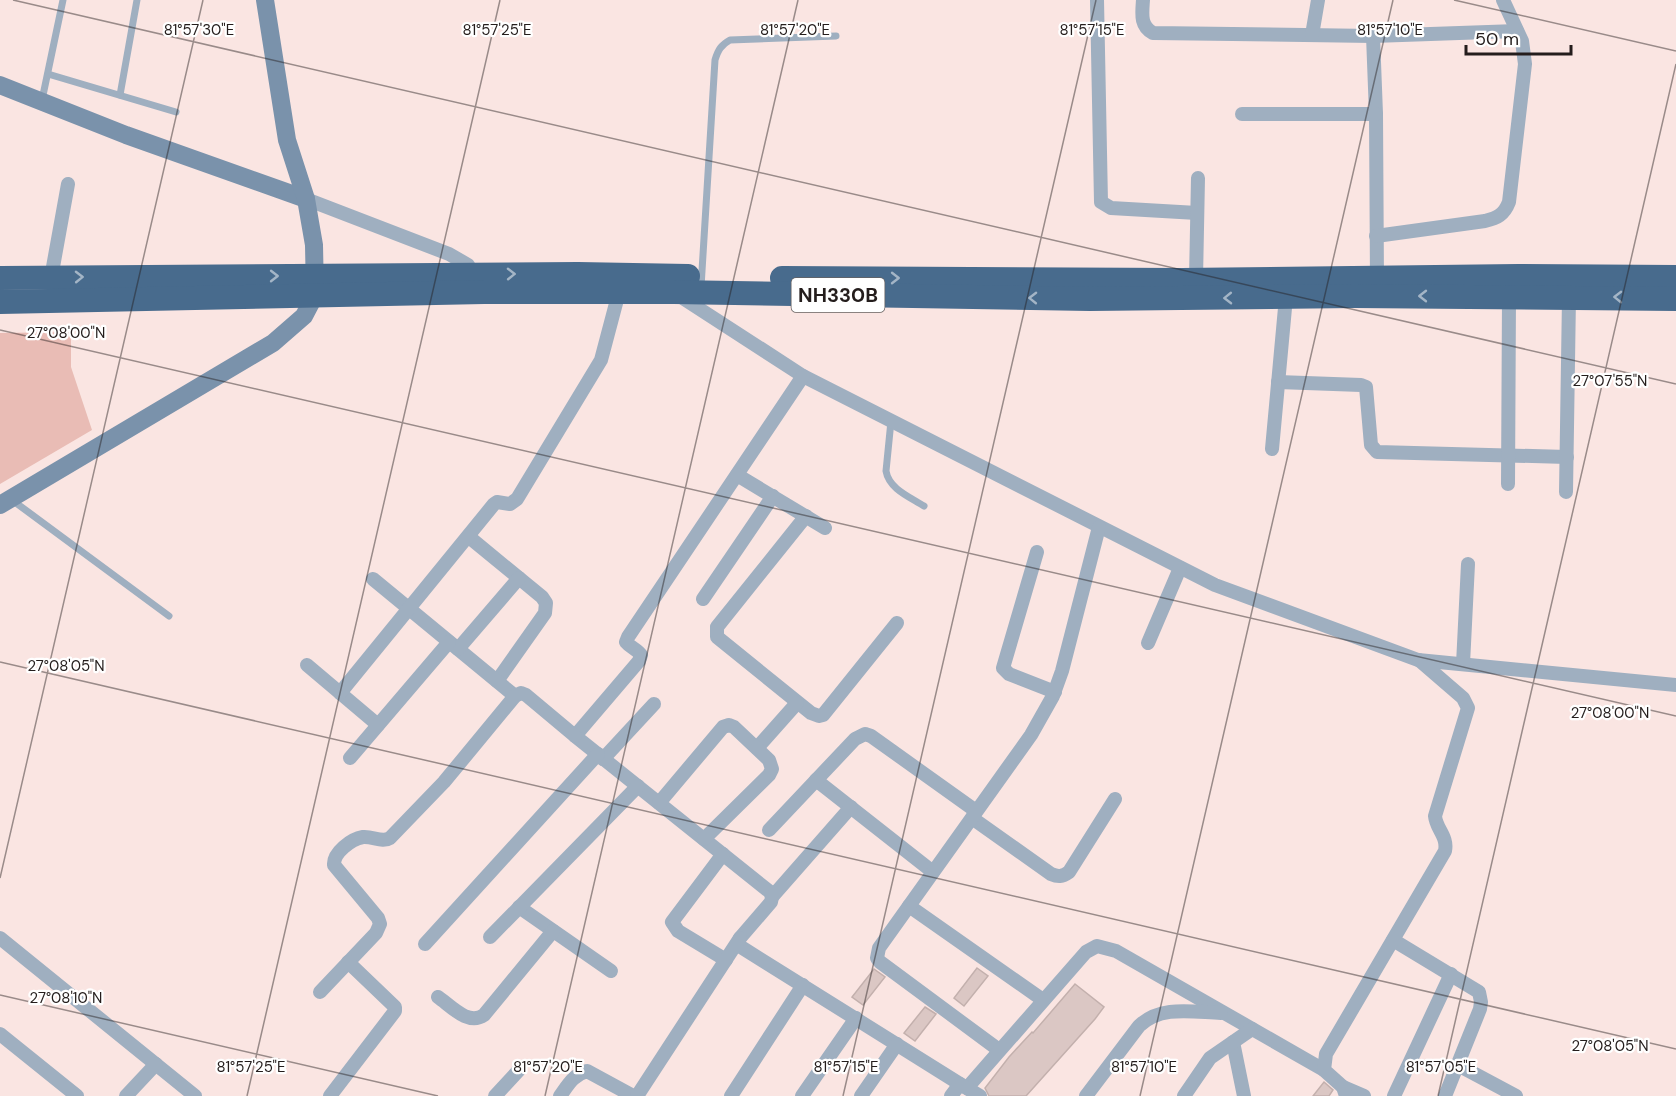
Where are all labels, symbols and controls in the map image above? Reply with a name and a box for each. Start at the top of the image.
scale bar [1466,18,1571,56]
text: 81°57'30"E [164,20,234,40]
text: 81°57'25"E [463,20,531,40]
text: 81°57'20"E [760,20,830,40]
text: 81°57'15"E [1060,20,1124,40]
text: 81°57'10"E [1357,20,1423,40]
text: 50 m [1475,27,1519,51]
one-way arrow [507,268,516,280]
one-way arrow [270,270,279,282]
one-way arrow [75,271,84,284]
one-way arrow [891,272,900,284]
road number: NH330B [792,278,884,312]
one-way arrow [1418,290,1427,302]
one-way arrow [1613,291,1622,304]
one-way arrow [1028,292,1037,305]
one-way arrow [1223,292,1232,304]
text: 27°08'00"N [27,323,105,343]
text: 27°07'55"N [1573,371,1647,391]
text: 27°08'05"N [27,656,105,676]
text: 27°08'00"N [1571,703,1649,723]
text: 27°08'10"N [30,988,102,1008]
text: 27°08'05"N [1571,1036,1649,1056]
text: 81°57'25"E [217,1057,285,1077]
text: 81°57'20"E [513,1057,583,1077]
text: 81°57'15"E [814,1057,878,1077]
text: 81°57'10"E [1111,1057,1177,1077]
text: 81°57'05"E [1406,1057,1476,1077]

